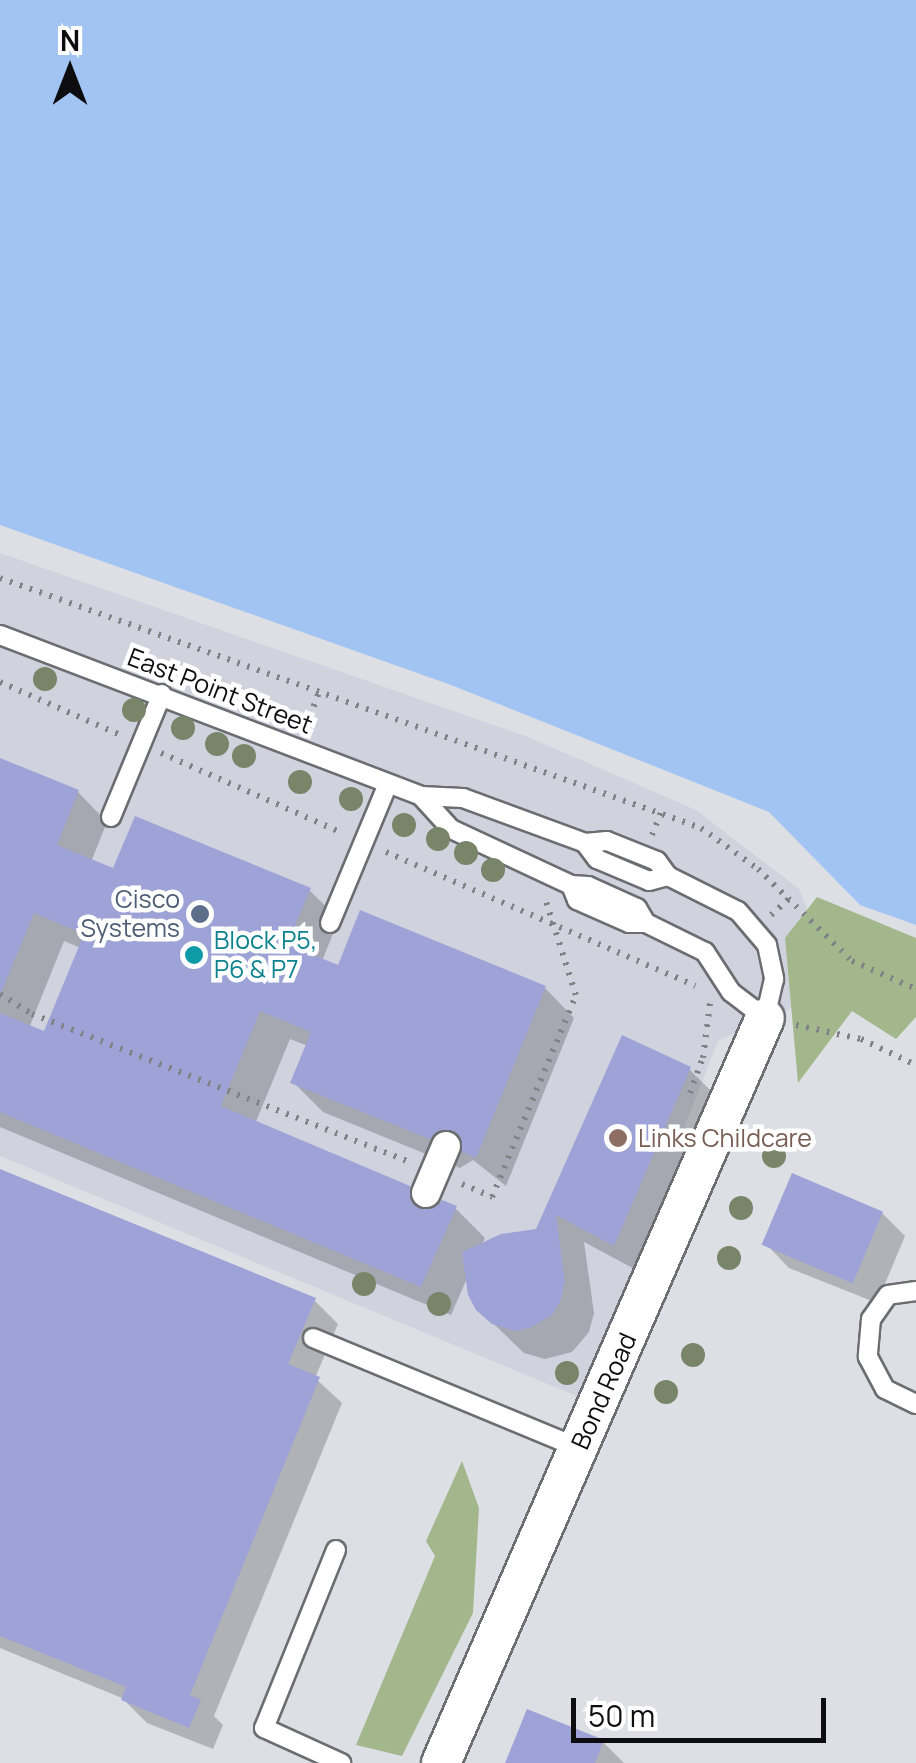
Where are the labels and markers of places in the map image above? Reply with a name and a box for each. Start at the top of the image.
place label: Cisco Systems [80,885,180,944]
marker: Cisco Systems [189,903,211,925]
place label: Block P5, P6 & P7 [214,926,317,985]
marker: Block P5, P6 & P7 [183,944,205,966]
place label: Links Childcare [638,1123,812,1153]
marker: Links Childcare [607,1127,629,1149]

